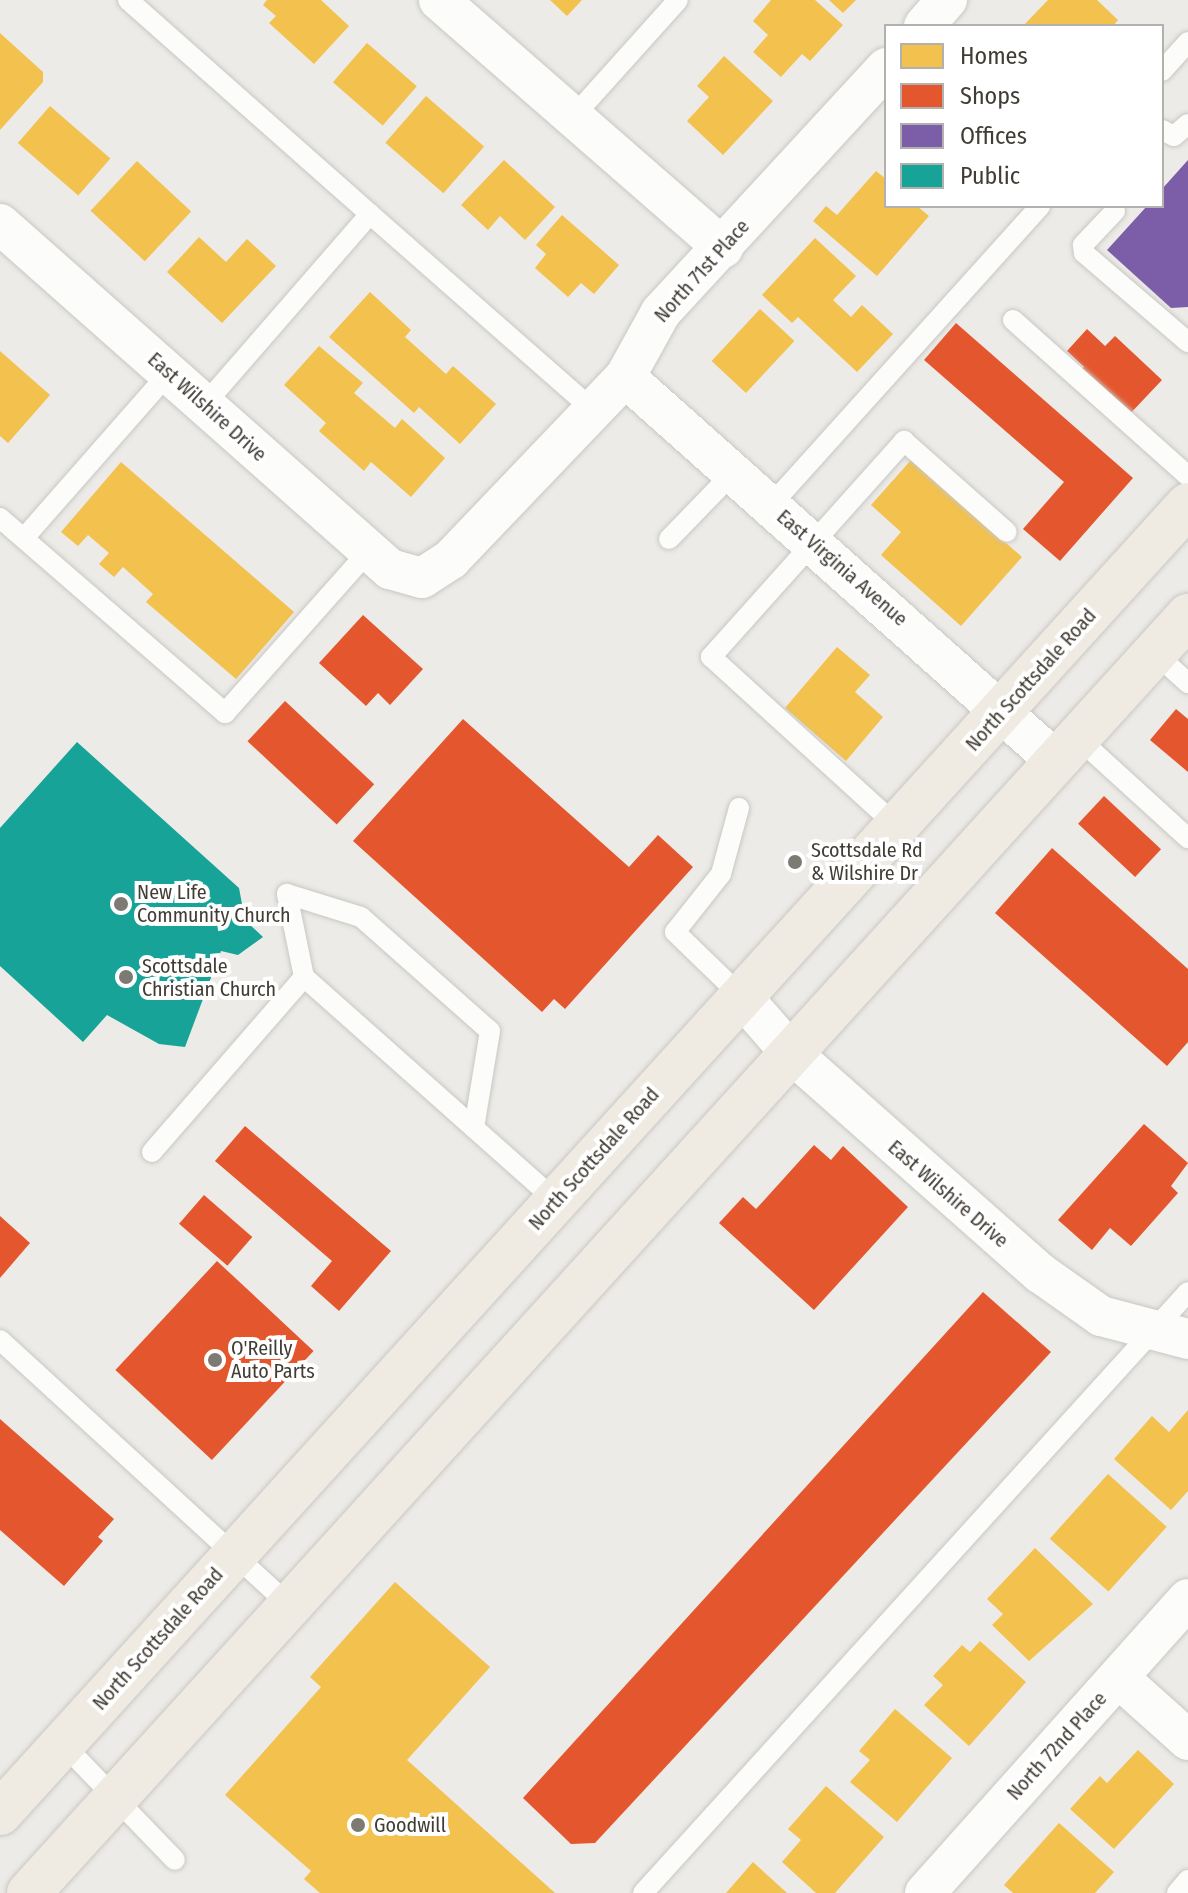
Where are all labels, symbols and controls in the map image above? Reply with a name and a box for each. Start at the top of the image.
legend [884,24,1164,208]
text: Homes [960,42,1028,70]
text: Shops [960,82,1020,110]
text: Offices [960,122,1027,150]
text: Public [960,162,1020,190]
street label: North 71st Place [650,215,754,327]
street label: East Wilshire Drive [143,347,271,467]
street label: East Virginia Avenue [772,505,912,631]
street label: North Scottsdale Road [961,604,1101,756]
place label: Scottsdale Rd & Wilshire Dr [811,838,923,885]
marker: Scottsdale Rd & Wilshire Dr [786,853,804,871]
place label: New Life Community Church [137,880,291,927]
marker: New Life Community Church [112,895,130,913]
place label: Scottsdale Christian Church [142,954,276,1001]
marker: Scottsdale Christian Church [117,968,135,986]
street label: North Scottsdale Road [524,1083,664,1235]
street label: East Wilshire Drive [883,1135,1013,1253]
place label: O'Reilly Auto Parts [231,1336,315,1383]
marker: O'Reilly Auto Parts [206,1351,224,1369]
street label: North Scottsdale Road [88,1563,228,1715]
street label: North 72nd Place [1002,1687,1112,1805]
place label: Goodwill [374,1813,446,1837]
marker: Goodwill [349,1816,367,1834]

